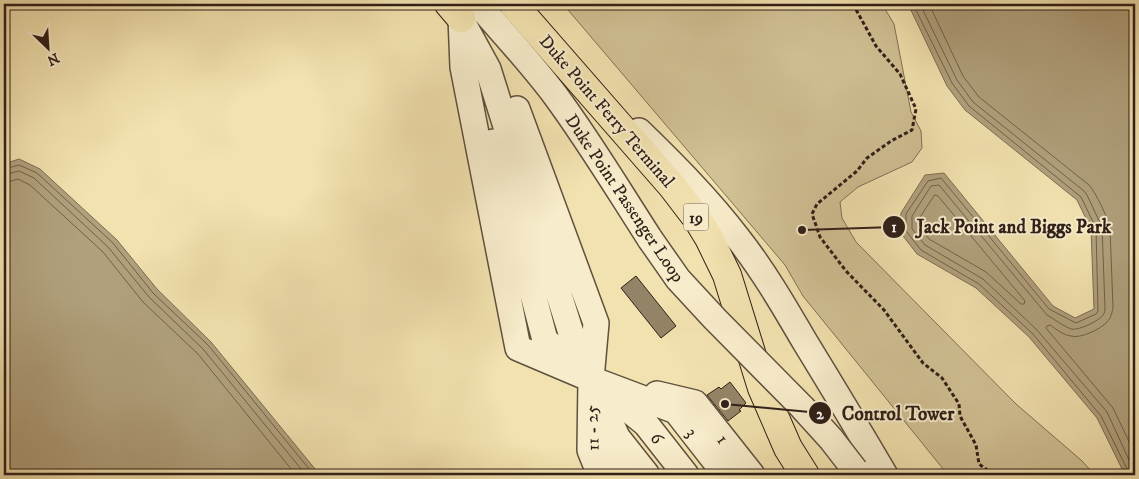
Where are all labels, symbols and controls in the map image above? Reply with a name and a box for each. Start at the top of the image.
north arrow [22,22,72,72]
street label: Duke Point Ferry Terminal [534,31,679,193]
text: N [44,48,62,70]
street label: Duke Point Passenger Loop [560,110,689,287]
road number: 19 [684,203,708,230]
callout: Jack Point and Biggs Park [881,210,1121,244]
text: Jack Point and Biggs Park [915,216,1112,239]
text: 1 [891,218,897,237]
callout: Control Tower [807,396,964,430]
text: Control Tower [842,403,955,426]
street label: 11 - 25 [581,405,605,451]
text: 2 [816,405,824,424]
street label: 3 [680,423,702,442]
street label: 6 [645,428,668,450]
street label: 1 [712,430,733,449]

